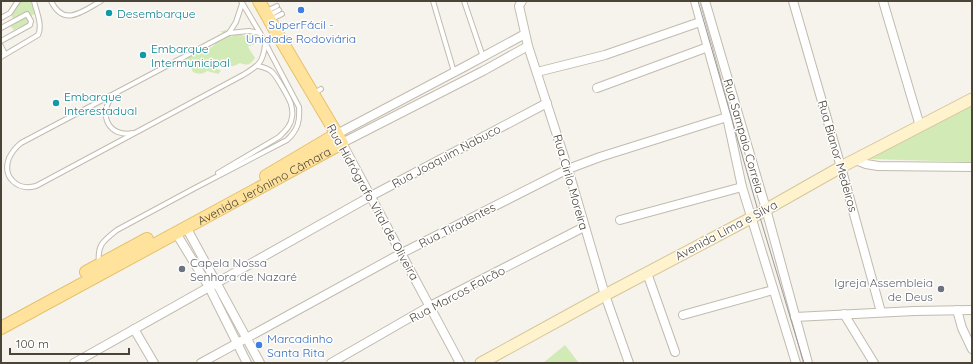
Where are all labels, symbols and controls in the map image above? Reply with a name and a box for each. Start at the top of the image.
marker: SuperFácil - Unidade Rodoviária [296,5,306,15]
place label: Desembarque [117,6,196,21]
marker: Desembarque [104,8,114,18]
place label: SuperFácil - Unidade Rodoviária [246,17,356,46]
place label: Embarque Intermunicipal [151,41,230,70]
marker: Embarque Intermunicipal [138,50,148,60]
street label: Rua Sampaio Correia [720,77,768,195]
place label: Embarque Interestadual [64,89,137,118]
marker: Embarque Interestadual [51,98,61,108]
street label: Rua Bianor Medeiros [815,98,861,214]
street label: Rua Hidrógrafo Vital de Oliveira [324,121,422,283]
street label: Rua Joaquim Nabuco [389,121,503,191]
street label: Rua Cirilo Moreira [550,133,592,231]
street label: Avenida Jerônimo Câmara [195,143,333,228]
street label: Avenida Lima e Silva [672,197,780,263]
street label: Rua Tiradentes [416,199,498,251]
place label: Capela Nossa Senhora de Nazaré [190,255,297,284]
street label: Rua Marcos Falcão [406,262,508,326]
marker: Capela Nossa Senhora de Nazaré [177,264,187,274]
place label: Igreja Assembleia de Deus [834,275,933,304]
marker: Igreja Assembleia de Deus [936,284,946,294]
scale bar [10,330,129,356]
place label: Marcadinho Santa Rita [267,331,333,360]
text: 100 m [16,336,49,351]
marker: Marcadinho Santa Rita [254,340,264,350]

